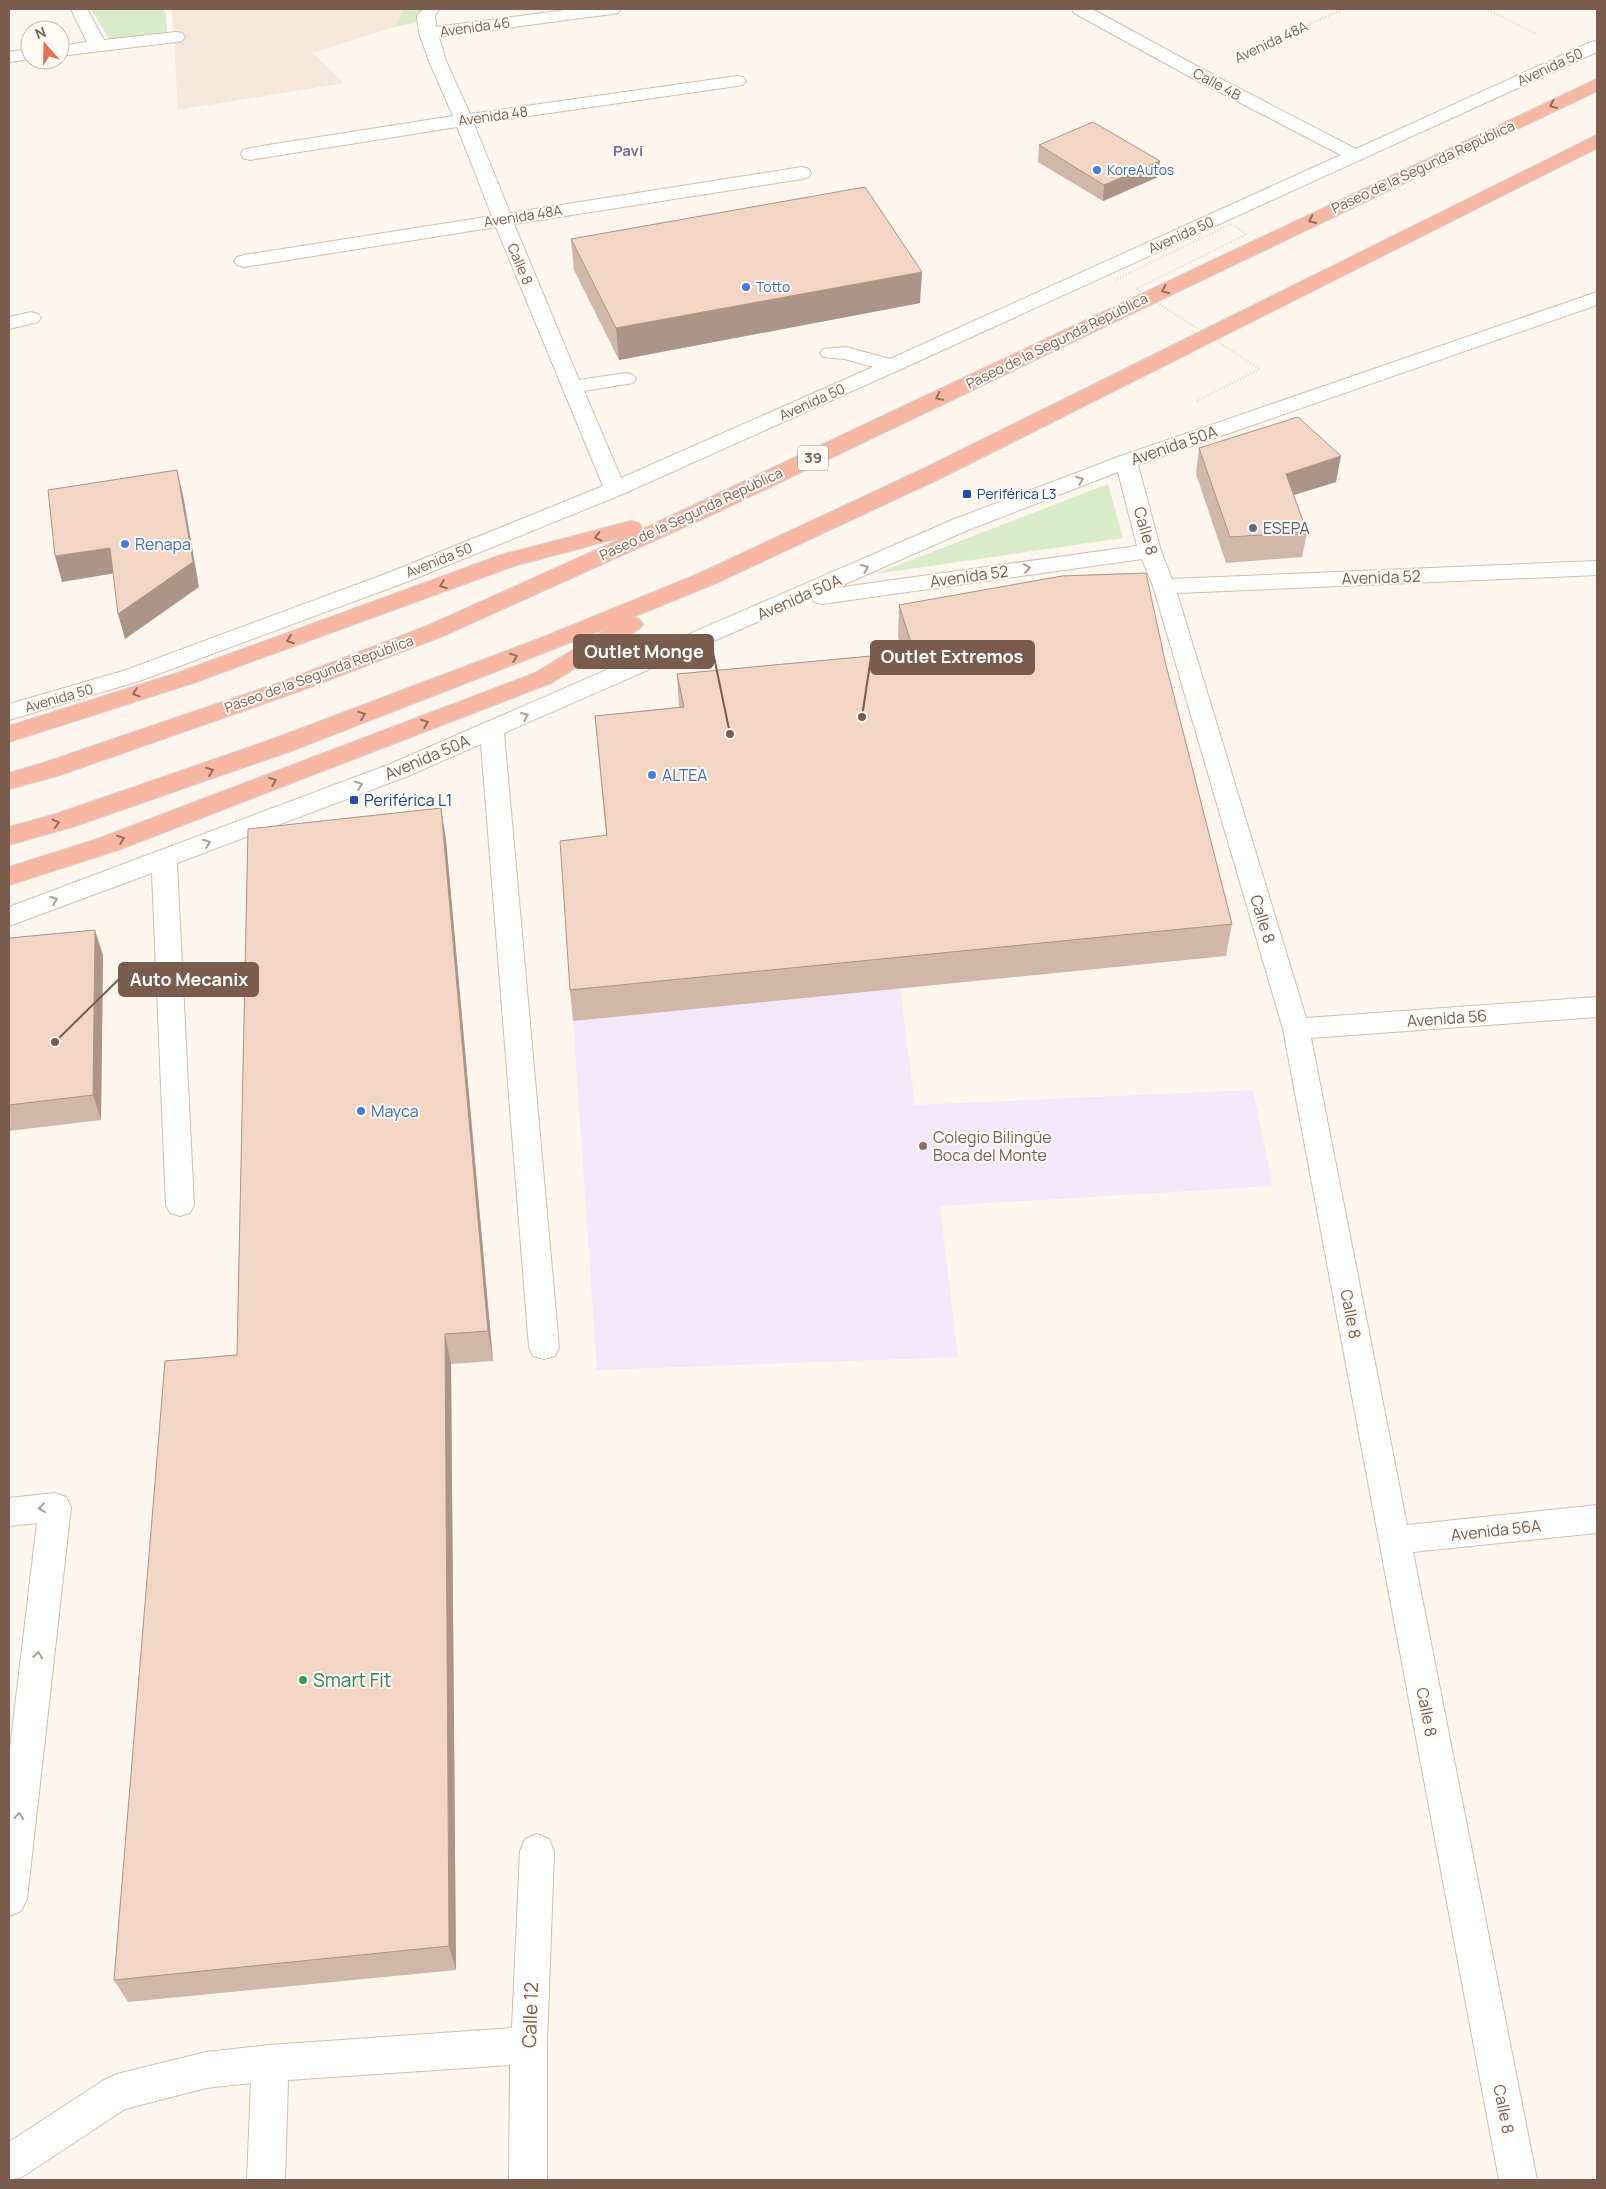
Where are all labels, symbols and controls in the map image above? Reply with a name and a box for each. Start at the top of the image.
street label: Avenida 46 [439,12,511,41]
street label: Avenida 48A [1231,16,1311,67]
north arrow [20,20,70,70]
text: N [32,22,48,43]
street label: Avenida 50 [1514,43,1586,90]
street label: Calle 4B [1190,63,1245,104]
one-way arrow [1549,98,1558,109]
street label: Avenida 48 [457,101,529,130]
street label: Paseo de la Segunda República [1328,116,1517,217]
district label: Pavi [613,140,643,161]
place label: KoreAutos [1107,160,1174,179]
marker: KoreAutos [1091,164,1103,176]
street label: Avenida 48A [483,200,563,231]
street label: Avenida 50 [1145,212,1217,257]
one-way arrow [1308,214,1317,224]
street label: Calle 8 [503,240,538,288]
place label: Totto [756,277,790,296]
marker: Totto [740,281,752,293]
one-way arrow [1161,284,1170,294]
street label: Paseo de la Segunda República [963,288,1151,393]
street label: Avenida 50 [776,379,848,424]
one-way arrow [936,391,945,401]
street label: Avenida 50A [1128,420,1220,470]
road number: 39 [798,446,828,470]
street label: Paseo de la Segunda República [596,463,785,564]
one-way arrow [1075,475,1084,486]
place label: Periférica L3 [977,484,1057,503]
marker: Periférica L3 [961,488,973,500]
street label: Calle 8 [1129,504,1163,558]
place label: ESEPA [1263,517,1310,539]
marker: ESEPA [1247,522,1259,534]
one-way arrow [594,531,602,541]
place label: Renapa [135,533,191,555]
marker: Renapa [119,538,131,550]
street label: Avenida 50 [403,538,475,581]
street label: Avenida 52 [928,560,1010,592]
one-way arrow [860,563,869,574]
one-way arrow [1024,563,1032,574]
street label: Avenida 52 [1341,565,1421,589]
street label: Avenida 50A [753,569,845,625]
one-way arrow [439,579,447,589]
street label: Paseo de la Segunda República [222,630,416,717]
one-way arrow [286,635,295,645]
callout: Outlet Monge [574,635,713,668]
text: Outlet Monge [584,639,704,663]
callout: Outlet Extremos [871,641,1034,674]
text: Outlet Extremos [881,644,1023,668]
one-way arrow [509,653,518,663]
street label: Avenida 50 [23,679,95,716]
one-way arrow [133,688,141,698]
one-way arrow [357,711,366,721]
one-way arrow [520,711,529,722]
one-way arrow [420,719,429,729]
street label: Avenida 50A [381,729,473,785]
place label: ALTEA [662,764,708,786]
one-way arrow [205,767,213,777]
marker: ALTEA [646,769,658,781]
one-way arrow [268,777,277,787]
one-way arrow [354,781,363,792]
place label: Periférica L1 [364,789,452,811]
marker: Periférica L1 [348,794,360,806]
one-way arrow [51,818,60,829]
one-way arrow [117,835,125,845]
one-way arrow [202,839,211,849]
street label: Calle 8 [1245,892,1281,946]
one-way arrow [50,896,58,906]
callout: Auto Mecanix [119,963,258,996]
text: Auto Mecanix [130,967,248,991]
street label: Avenida 56 [1406,1004,1488,1032]
place label: Mayca [371,1100,419,1122]
marker: Mayca [355,1105,367,1117]
place label: Colegio Bilingüe Boca del Monte [933,1126,1052,1166]
marker: Colegio Bilingüe Boca del Monte [917,1140,929,1152]
street label: Calle 8 [1335,1288,1367,1340]
one-way arrow [37,1502,45,1513]
street label: Avenida 56A [1450,1514,1542,1546]
one-way arrow [32,1650,43,1658]
place label: Smart Fit [313,1667,391,1693]
marker: Smart Fit [297,1674,309,1686]
street label: Calle 8 [1411,1686,1443,1738]
one-way arrow [13,1812,24,1820]
street label: Calle 12 [516,1981,544,2049]
street label: Calle 8 [1488,2083,1520,2135]

